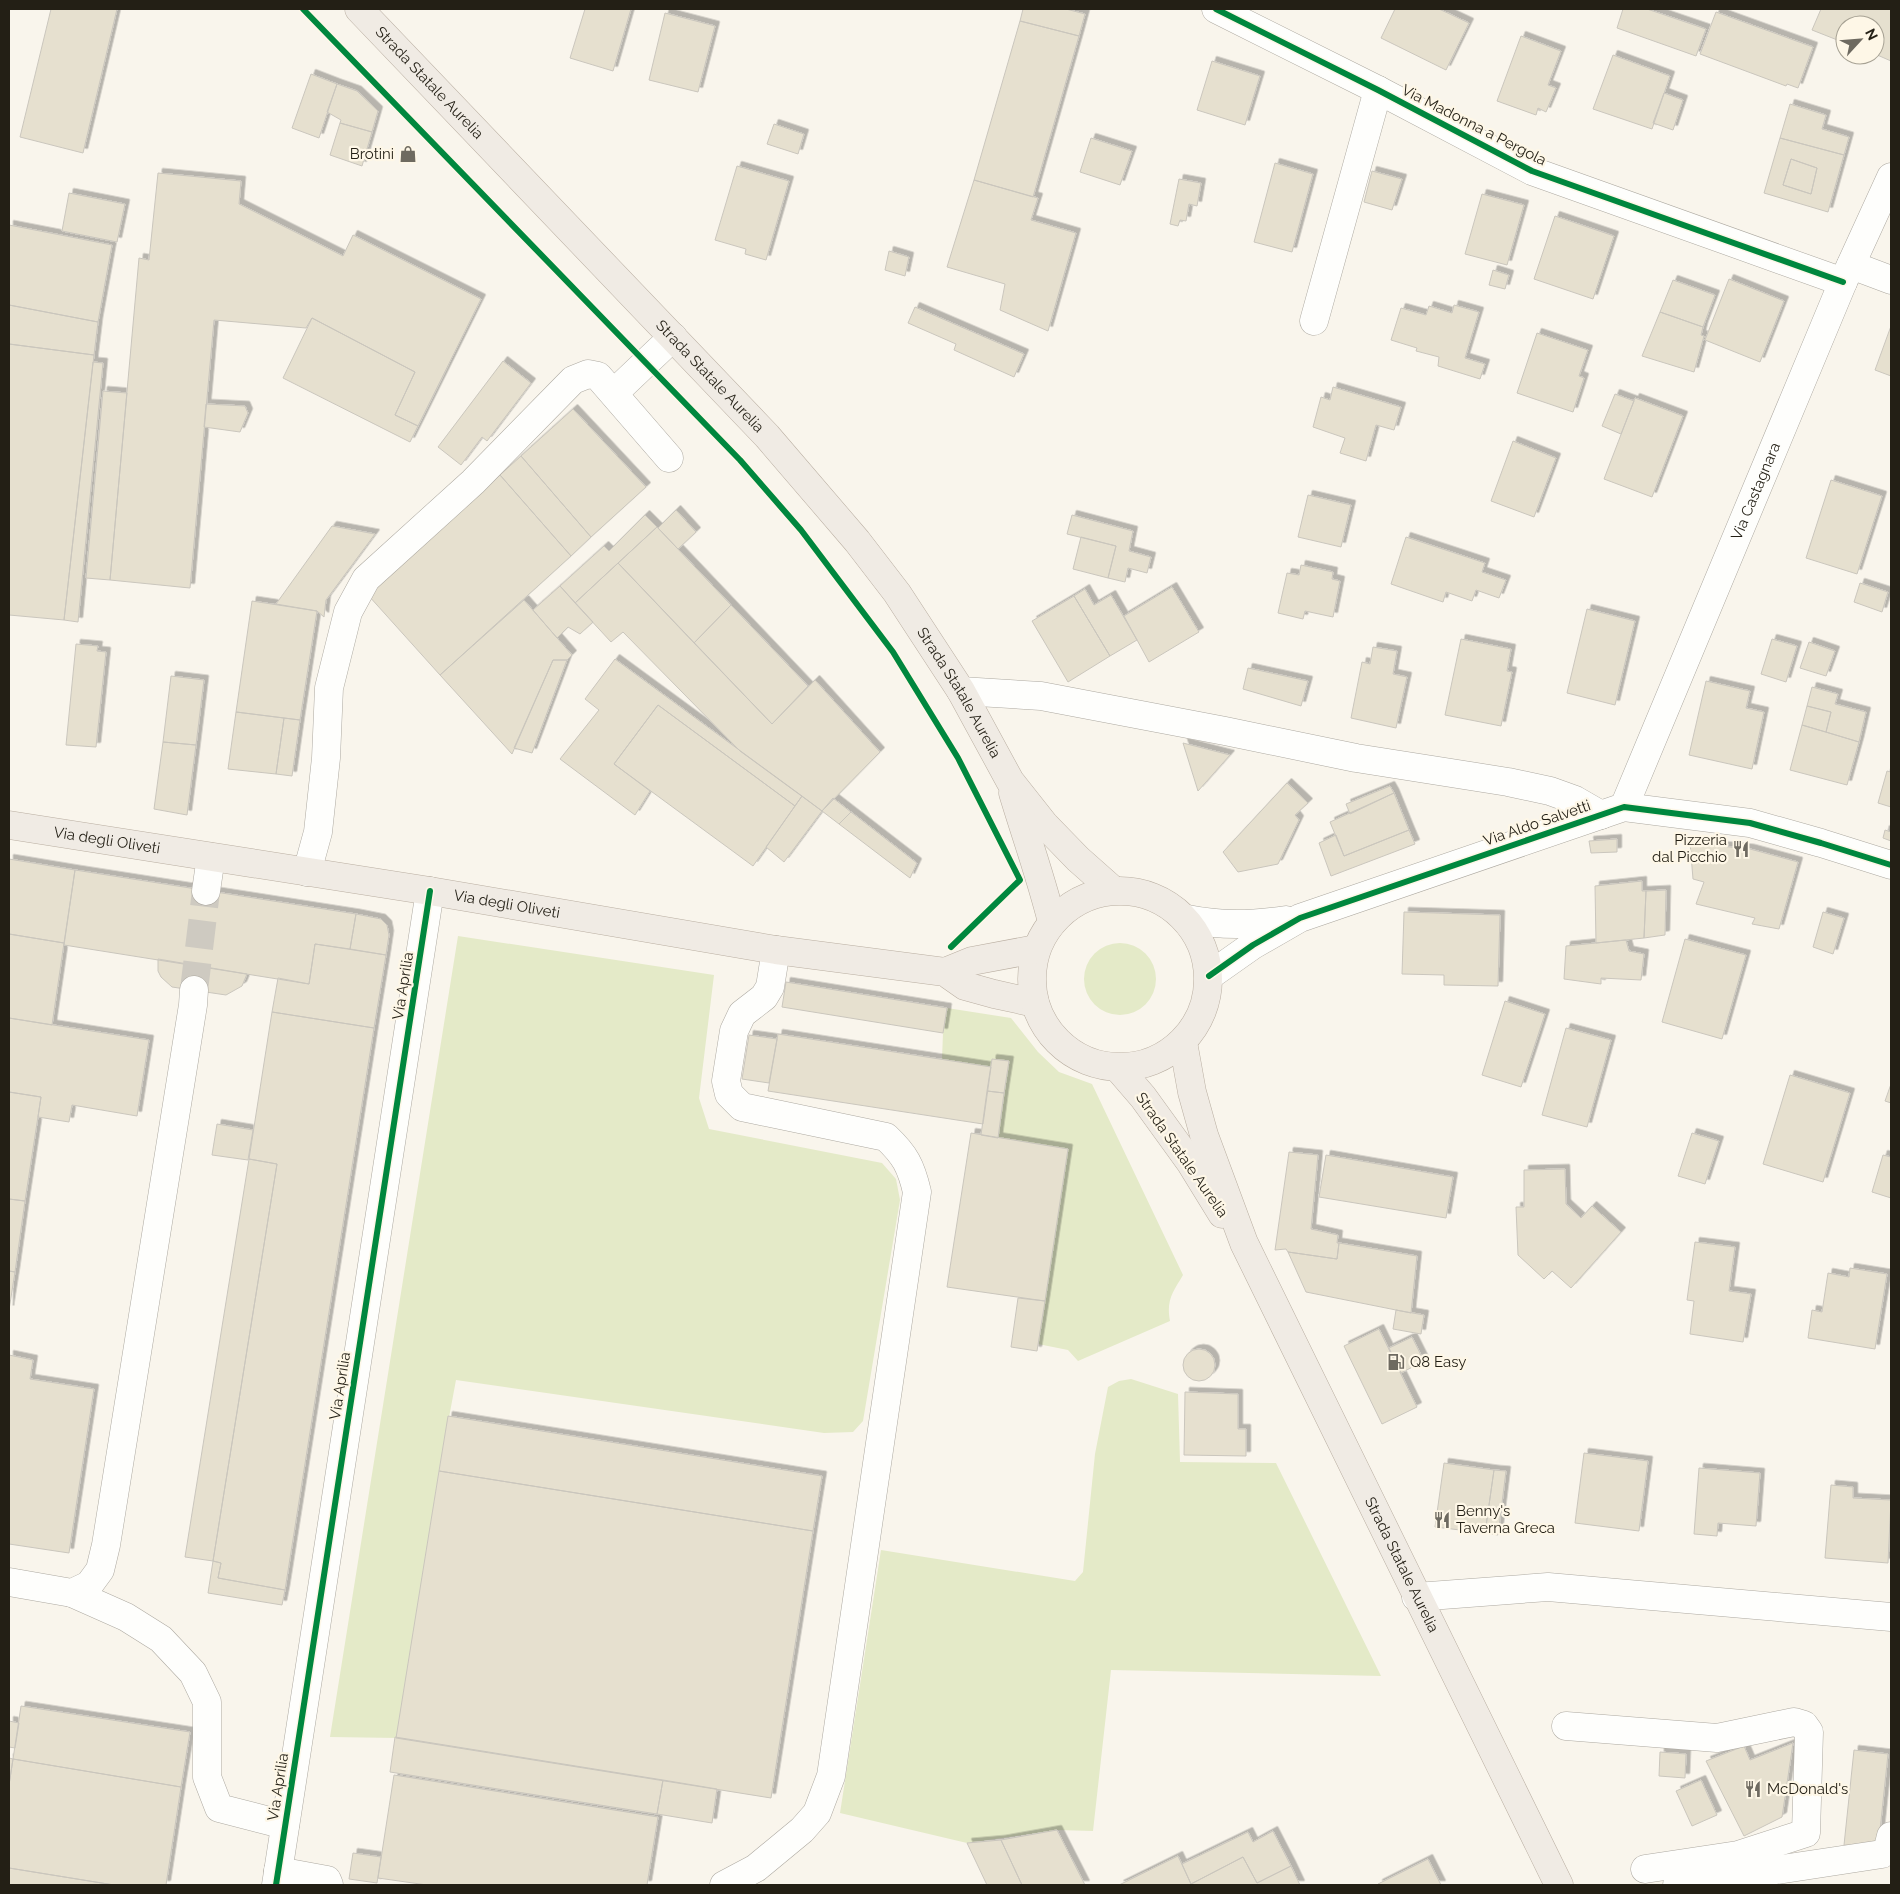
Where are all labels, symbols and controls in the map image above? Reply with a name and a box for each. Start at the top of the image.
north arrow [1835,15,1885,65]
street label: Strada Statale Aurelia [372,23,487,143]
text: N [1862,26,1881,43]
street label: Via Madonna a Pergola [1399,81,1549,169]
shop icon: Brotini [398,144,418,164]
place label: Brotini [350,145,394,163]
street label: Strada Statale Aurelia [652,316,768,436]
street label: Via Castagnara [1727,440,1784,543]
street label: Strada Statale Aurelia [913,624,1005,761]
street label: Via Aldo Salvetti [1481,796,1593,850]
street label: Via degli Oliveti [52,823,161,858]
place label: Pizzeria dal Picchio [1652,831,1727,866]
restaurant icon: Pizzeria dal Picchio [1731,839,1751,859]
street label: Via degli Oliveti [452,886,561,922]
street label: Via Aprilia [389,951,417,1021]
street label: Strada Statale Aurelia [1132,1089,1232,1221]
street label: Via Aprilia [326,1351,354,1421]
fuel station icon: Q8 Easy [1386,1352,1406,1372]
place label: Q8 Easy [1410,1353,1466,1371]
street label: Strada Statale Aurelia [1361,1494,1443,1635]
place label: Benny's Taverna Greca [1456,1502,1555,1537]
restaurant icon: Benny's Taverna Greca [1432,1510,1452,1530]
street label: Via Aprilia [264,1752,292,1822]
restaurant icon: McDonald's [1743,1779,1763,1799]
place label: McDonald's [1767,1780,1848,1798]

